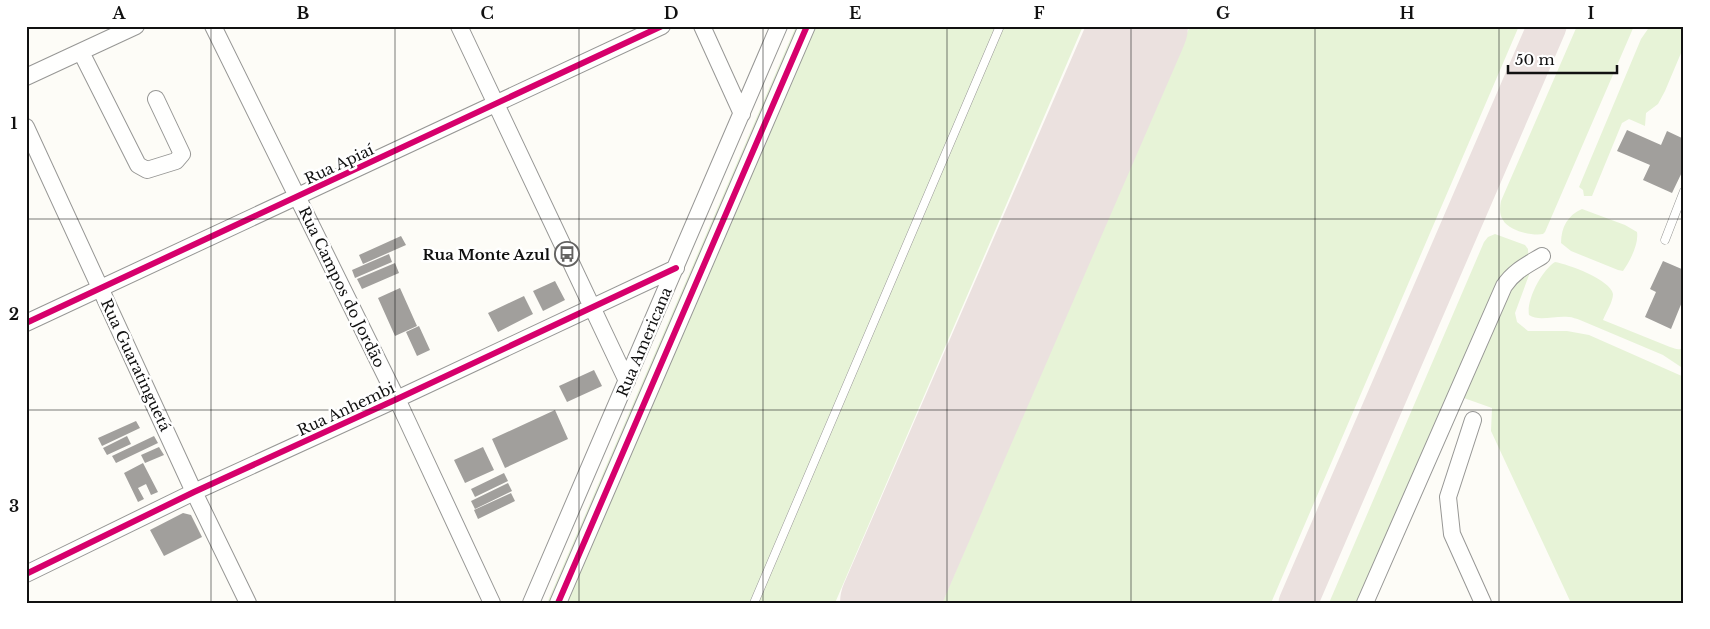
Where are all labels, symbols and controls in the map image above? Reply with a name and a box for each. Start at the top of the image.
text: A [112,3,127,23]
text: B [297,3,310,23]
text: C [480,3,494,23]
text: D [664,3,678,23]
text: E [849,3,861,23]
text: F [1033,3,1045,23]
text: G [1216,3,1230,23]
text: H [1399,3,1415,23]
text: I [1588,3,1595,23]
scale bar [1508,42,1616,74]
text: 50 m [1515,50,1555,69]
text: 1 [11,113,18,133]
street label: Rua Apiaí [301,139,377,188]
street label: Rua Campos do Jordão [295,203,389,371]
bus stop icon: Rua Monte Azul [554,241,580,267]
place label: Rua Monte Azul [423,245,551,264]
street label: Rua Americana [612,284,676,400]
street label: Rua Guaratinguetá [97,296,175,435]
text: 2 [9,304,19,324]
street label: Rua Anhembi [294,378,398,440]
text: 3 [9,496,19,516]

